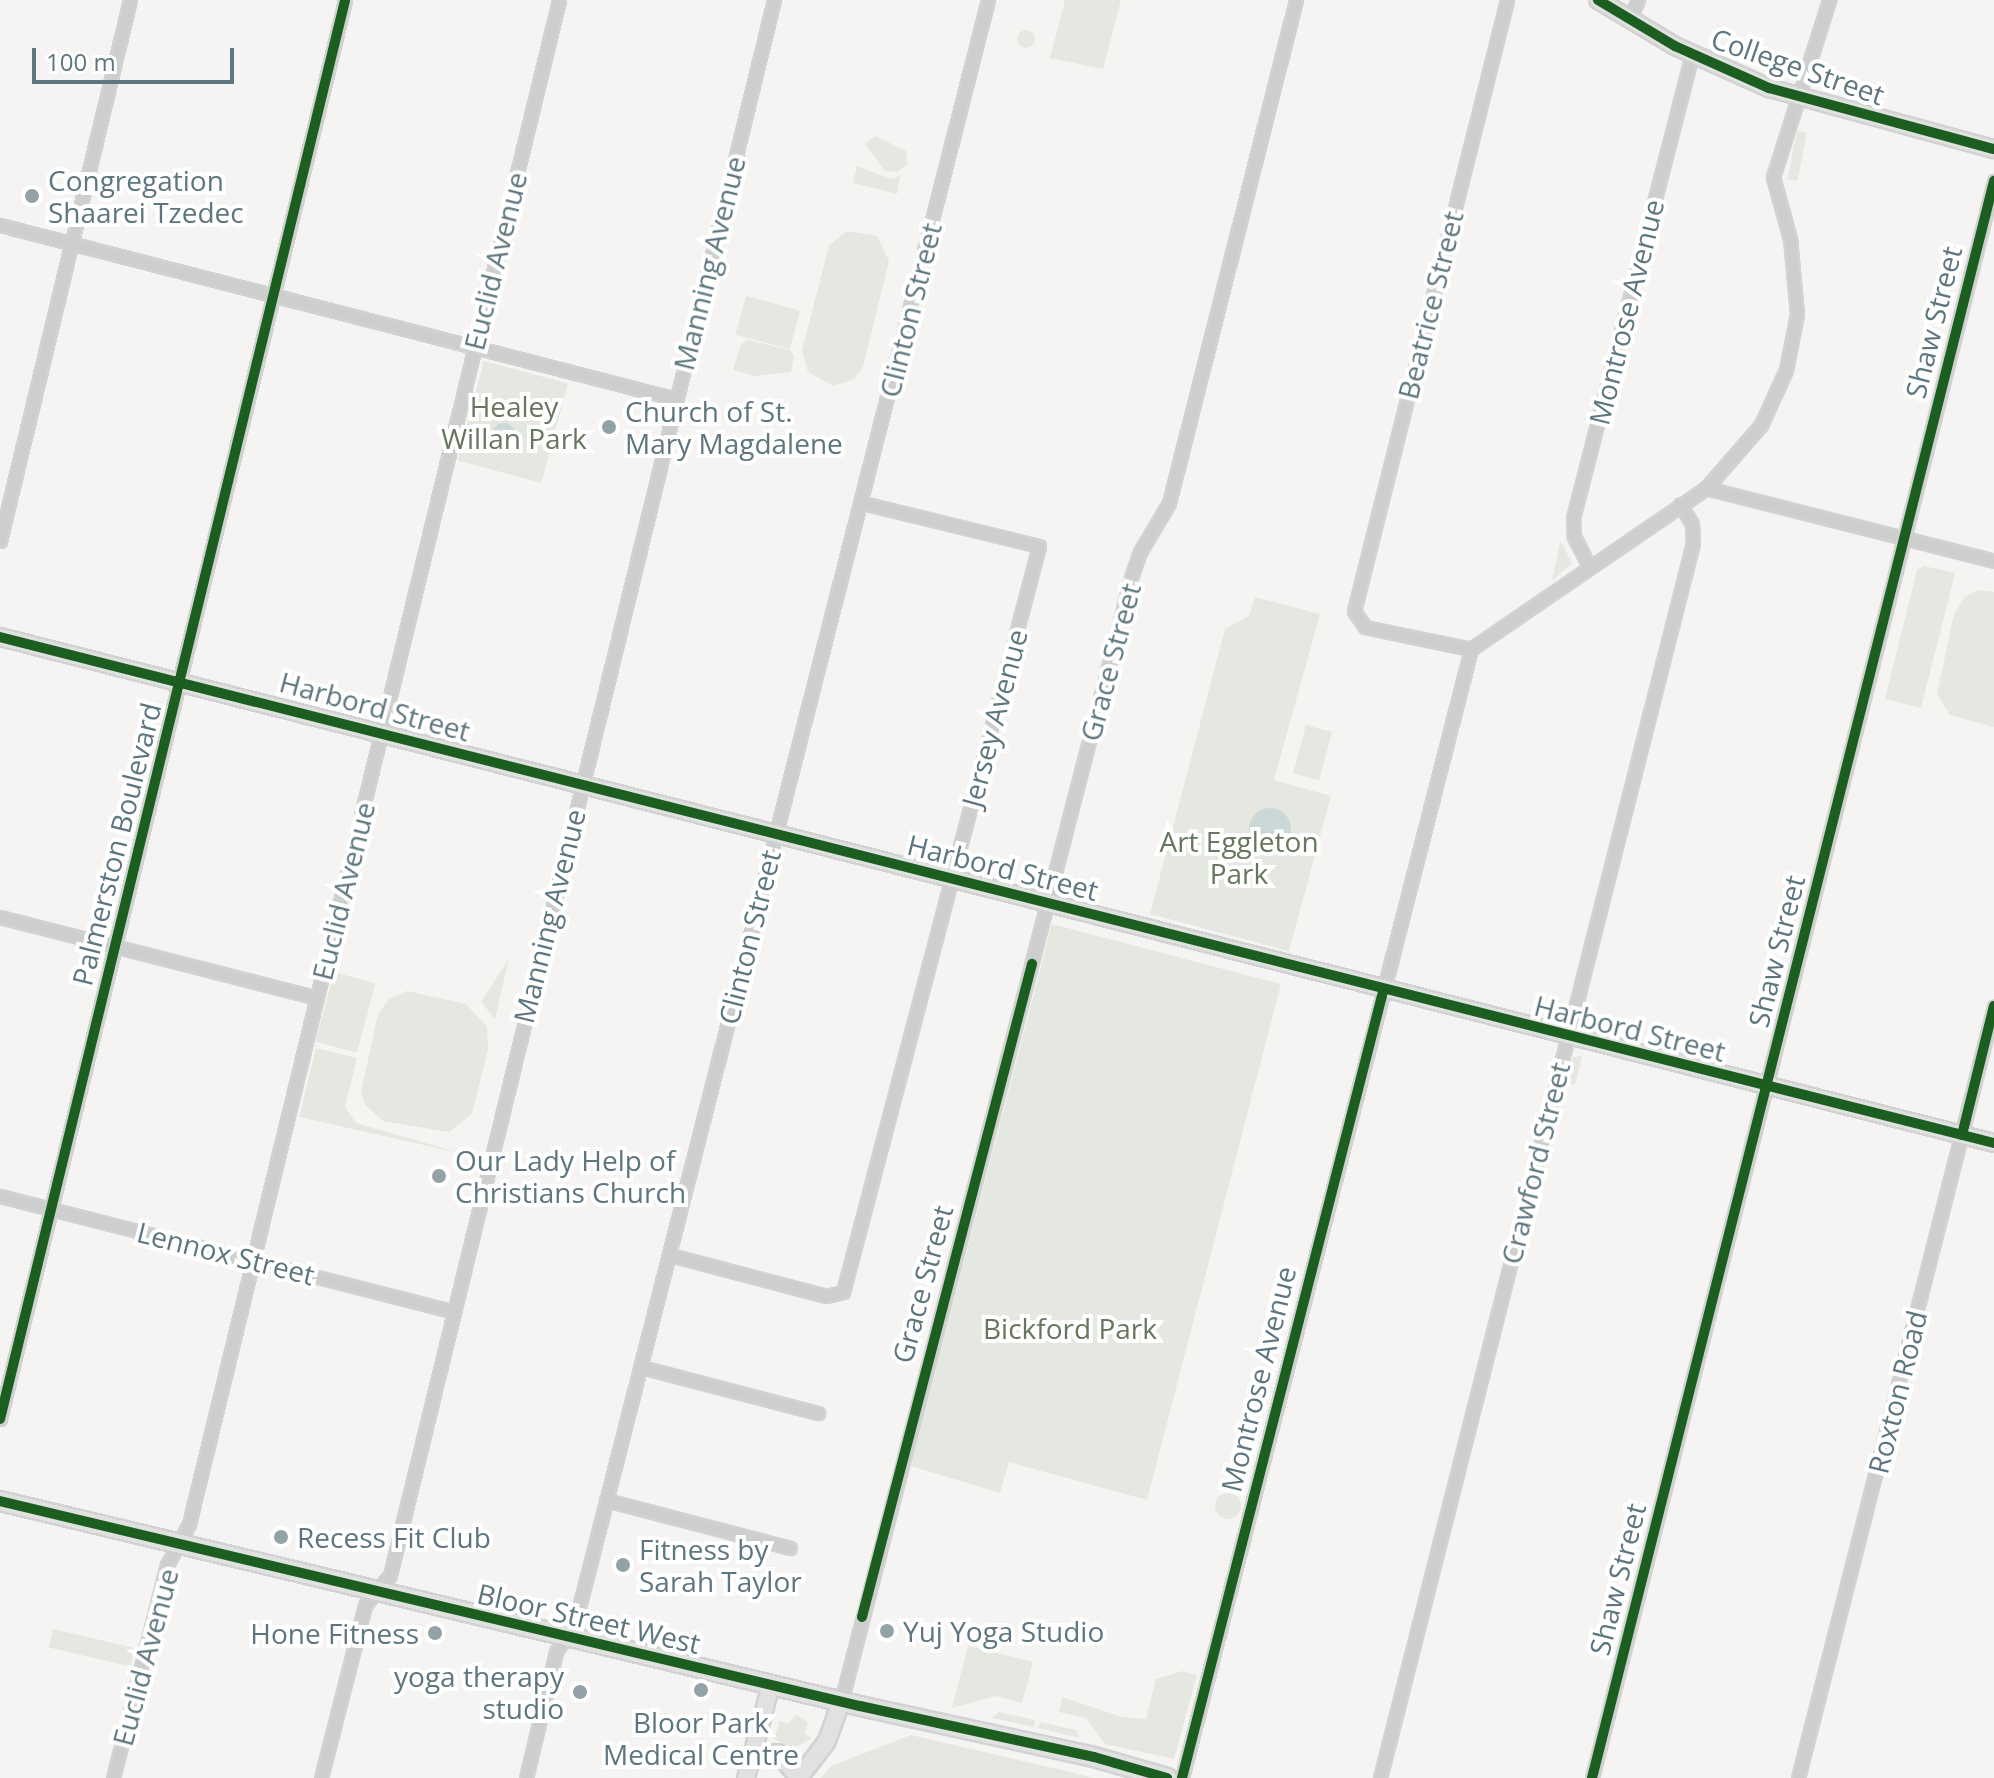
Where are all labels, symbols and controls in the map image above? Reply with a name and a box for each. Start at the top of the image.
street label: College Street [1707,21,1889,111]
scale bar [36,32,238,82]
text: 100 m [46,45,116,78]
street label: Manning Avenue [666,153,752,373]
place label: Congregation Shaarei Tzedec [48,163,244,229]
street label: Euclid Avenue [457,169,533,353]
marker: Congregation Shaarei Tzedec [23,187,41,205]
street label: Montrose Avenue [1582,196,1670,428]
street label: Beatrice Street [1390,208,1470,402]
street label: Clinton Street [872,219,948,401]
street label: Shaw Street [1898,243,1968,401]
park label: Healey Willan Park [441,389,587,455]
place label: Church of St. Mary Magdalene [625,394,843,460]
marker: Church of St. Mary Magdalene [600,418,618,436]
street label: Grace Street [1073,579,1147,745]
street label: Jersey Avenue [954,625,1034,811]
street label: Harbord Street [276,664,474,748]
street label: Palmerston Boulevard [65,699,167,989]
street label: Euclid Avenue [305,799,381,983]
street label: Manning Avenue [506,806,592,1026]
park label: Art Eggleton Park [1159,824,1319,890]
street label: Harbord Street [904,827,1102,907]
street label: Clinton Street [711,846,787,1028]
street label: Shaw Street [1741,872,1811,1030]
street label: Harbord Street [1531,988,1729,1068]
street label: Crawford Street [1494,1059,1576,1267]
place label: Our Lady Help of Christians Church [455,1143,686,1209]
marker: Our Lady Help of Christians Church [430,1167,448,1185]
street label: Grace Street [885,1201,959,1367]
street label: Lennox Street [134,1215,318,1291]
street label: Montrose Avenue [1214,1263,1302,1495]
street label: Roxton Road [1861,1307,1933,1477]
park label: Bickford Park [983,1311,1157,1345]
street label: Shaw Street [1582,1500,1652,1658]
place label: Recess Fit Club [297,1520,491,1554]
marker: Recess Fit Club [272,1528,290,1546]
place label: Fitness by Sarah Taylor [639,1532,802,1598]
marker: Fitness by Sarah Taylor [614,1556,632,1574]
street label: Euclid Avenue [105,1565,185,1749]
street label: Bloor Street West [474,1576,704,1660]
place label: Yuj Yoga Studio [903,1614,1104,1648]
place label: Hone Fitness [250,1616,419,1650]
marker: Yuj Yoga Studio [878,1622,896,1640]
marker: Hone Fitness [426,1624,444,1642]
place label: yoga therapy studio [394,1659,564,1725]
marker: Bloor Park Medical Centre [690,1679,712,1701]
marker: yoga therapy studio [571,1683,589,1701]
place label: Bloor Park Medical Centre [603,1705,799,1771]

